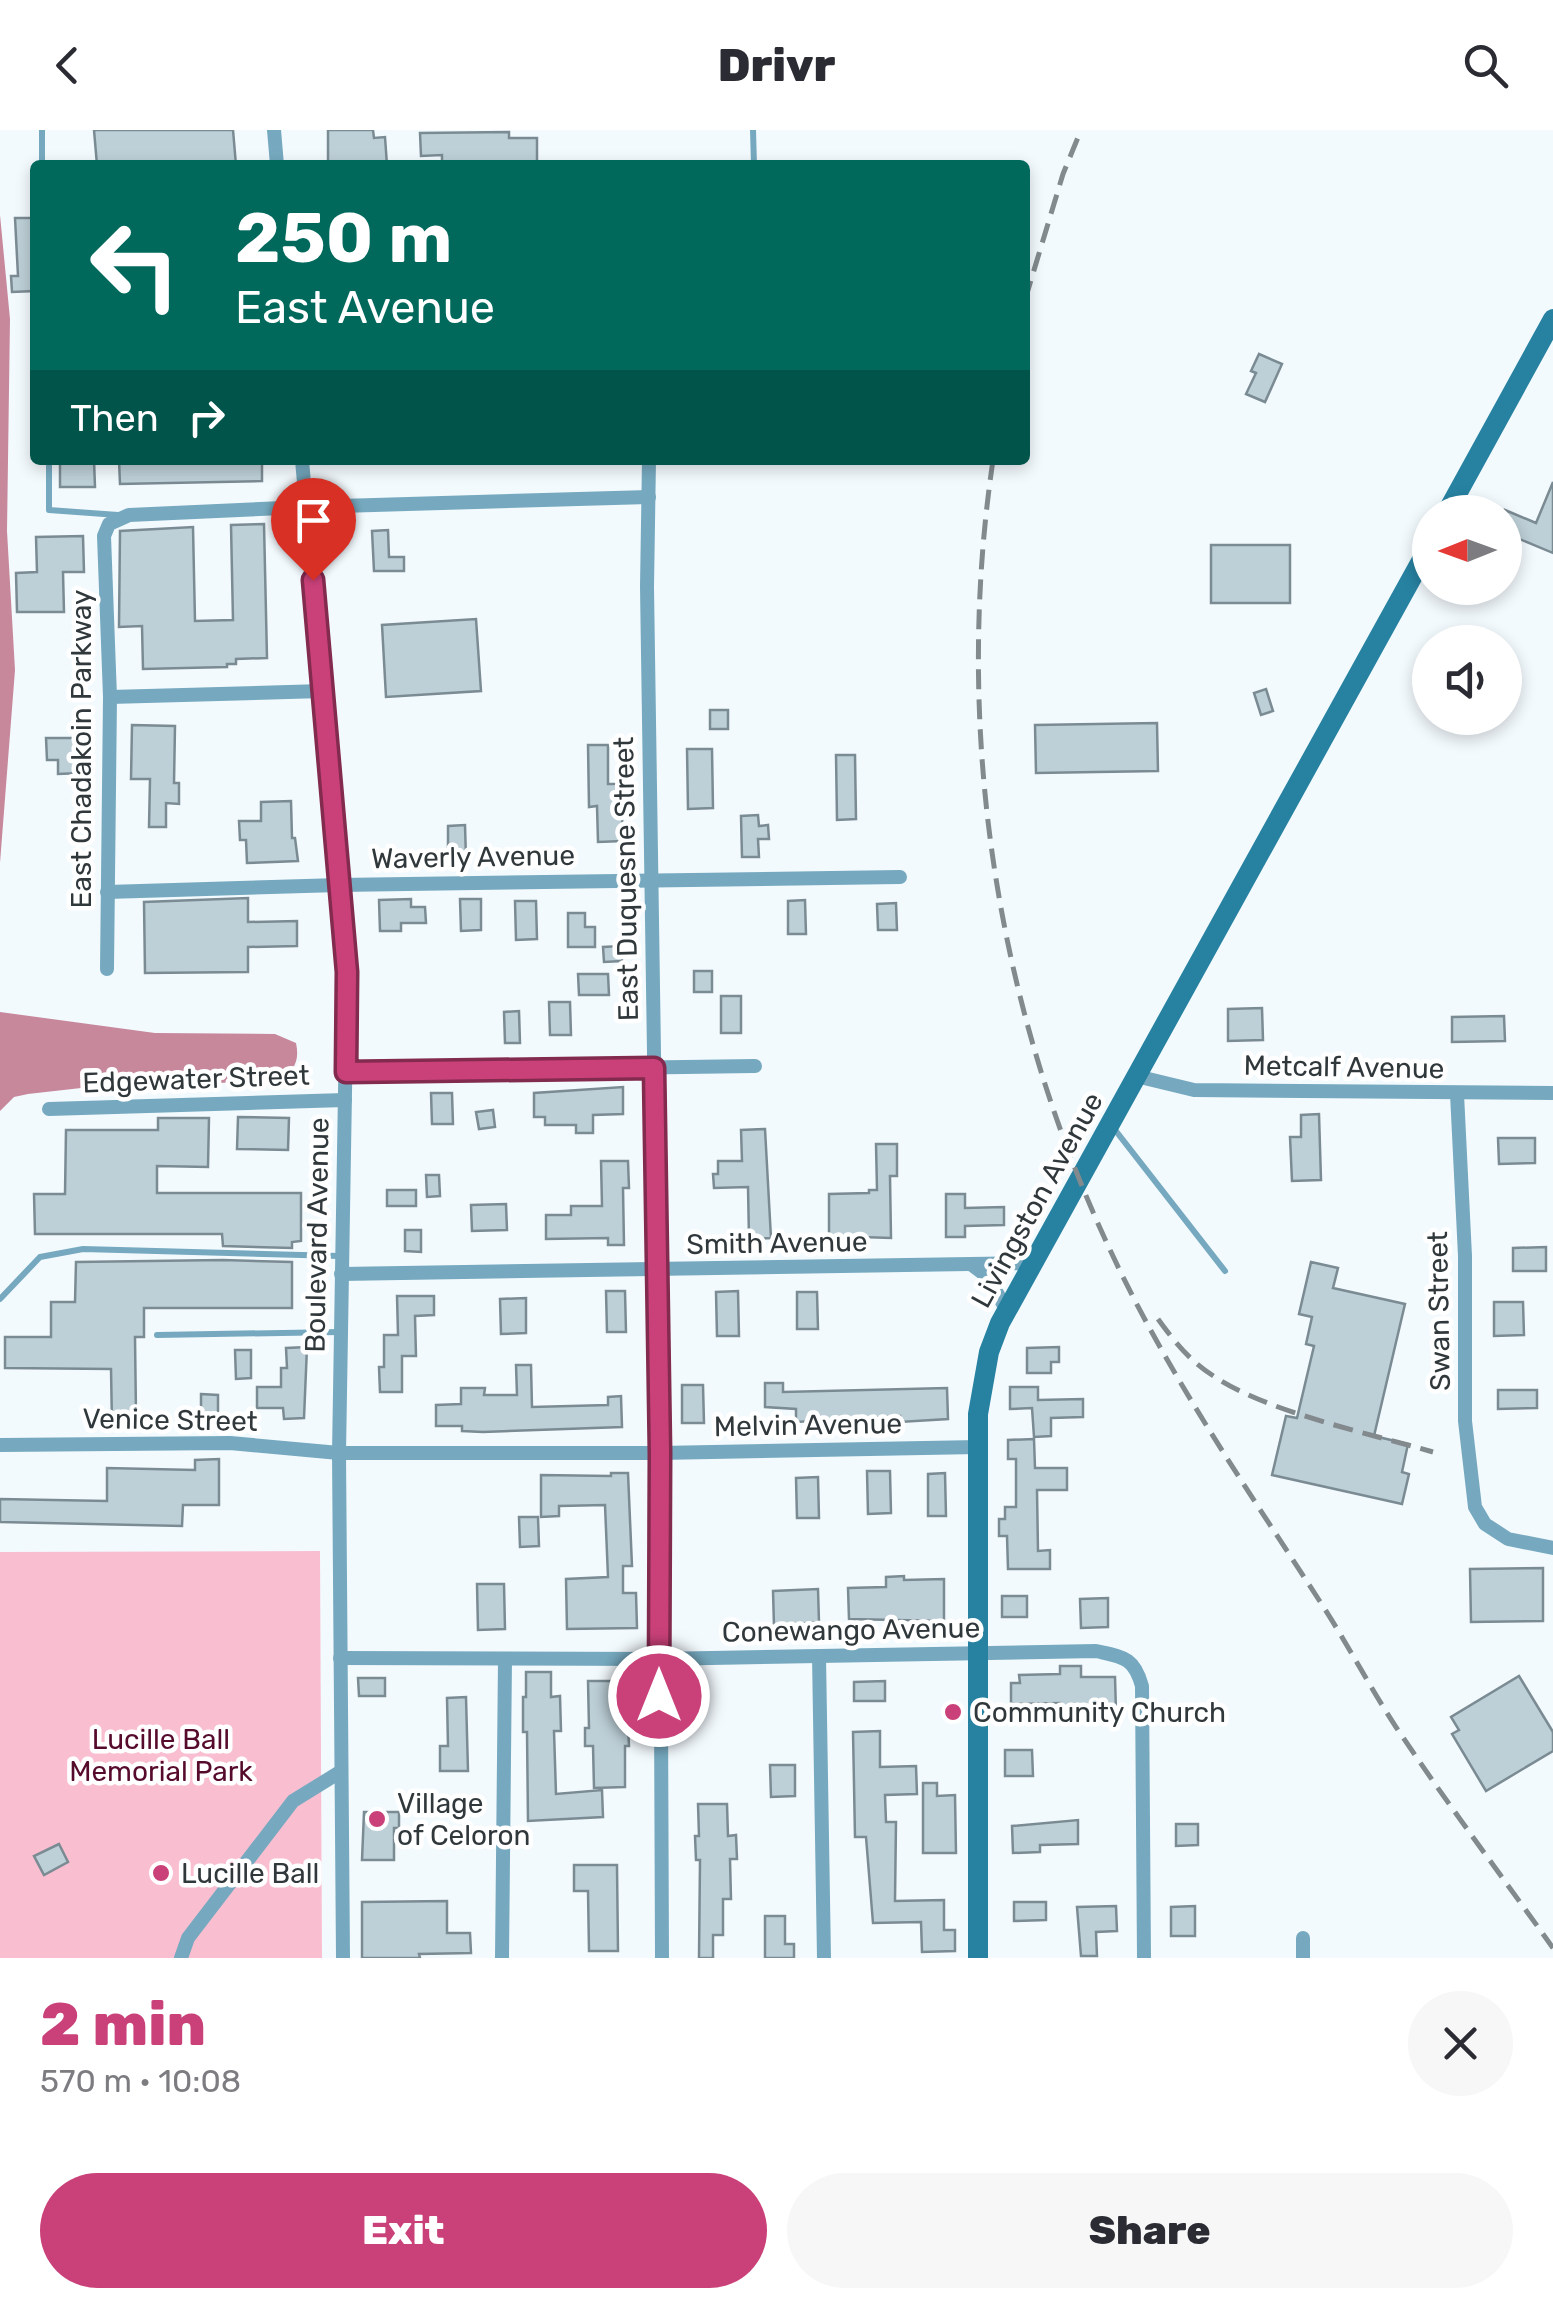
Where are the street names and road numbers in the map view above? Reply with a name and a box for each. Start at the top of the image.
street label: East Chadakoin Parkway [65,589,98,909]
street label: East Duquesne Street [607,736,645,1022]
street label: Waverly Avenue [371,839,575,875]
street label: Metcalf Avenue [1243,1049,1445,1085]
street label: Edgewater Street [82,1059,310,1099]
street label: Livingston Avenue [964,1087,1110,1313]
street label: Boulevard Avenue [298,1117,336,1353]
street label: Smith Avenue [686,1225,868,1261]
street label: Swan Street [1421,1231,1457,1391]
street label: Venice Street [82,1402,258,1438]
street label: Melvin Avenue [714,1407,902,1443]
street label: Conewango Avenue [722,1611,980,1649]

